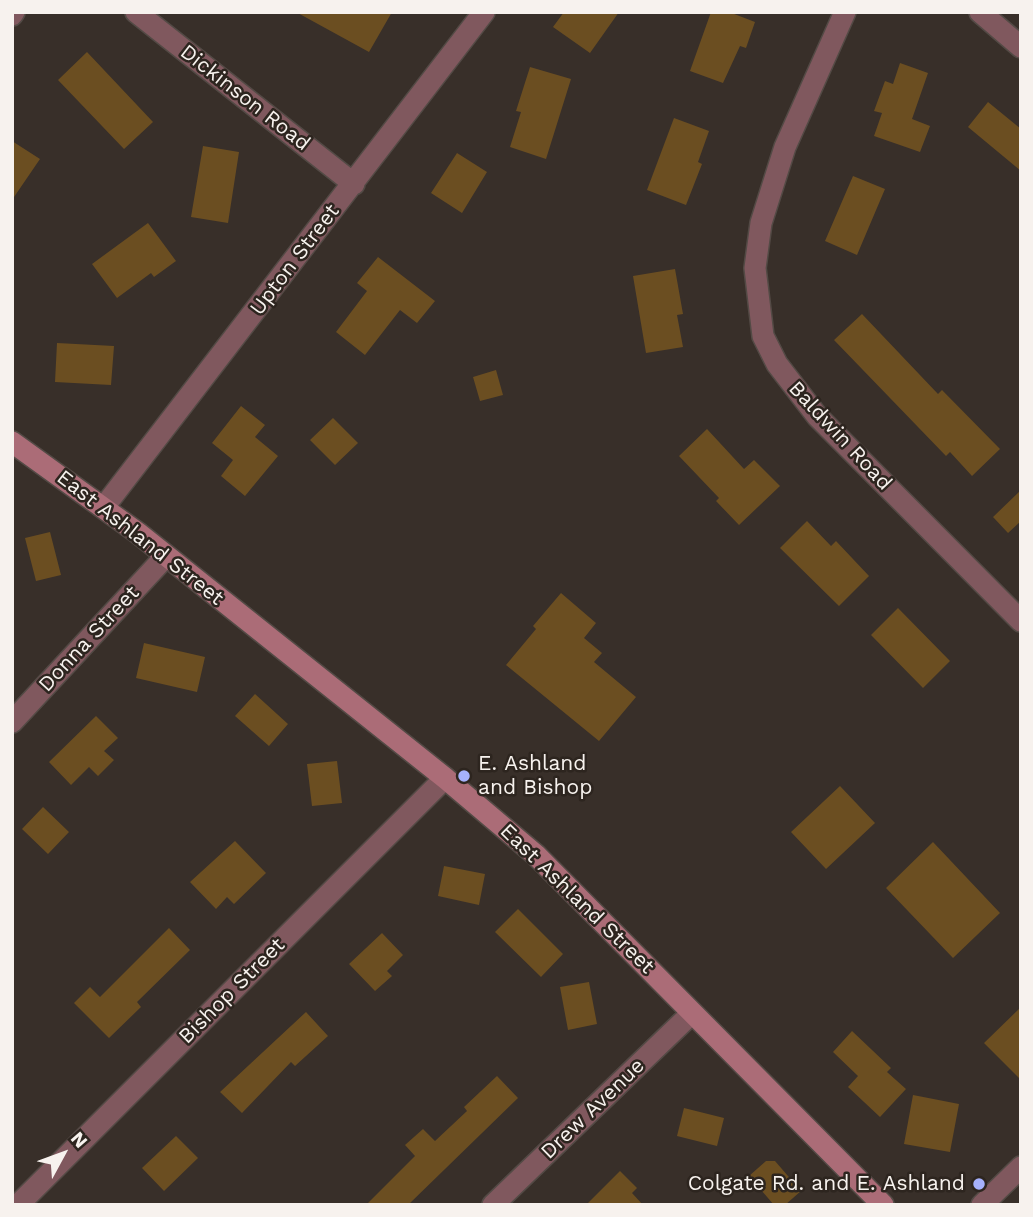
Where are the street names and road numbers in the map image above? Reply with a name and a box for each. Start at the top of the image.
street label: Dickinson Road [175,39,315,157]
street label: Upton Street [245,200,345,320]
street label: Baldwin Road [783,376,897,496]
street label: East Ashland Street [51,465,229,611]
street label: Donna Street [33,581,145,697]
street label: East Ashland Street [495,819,659,979]
street label: Bishop Street [174,933,290,1049]
street label: Drew Avenue [536,1053,650,1165]

